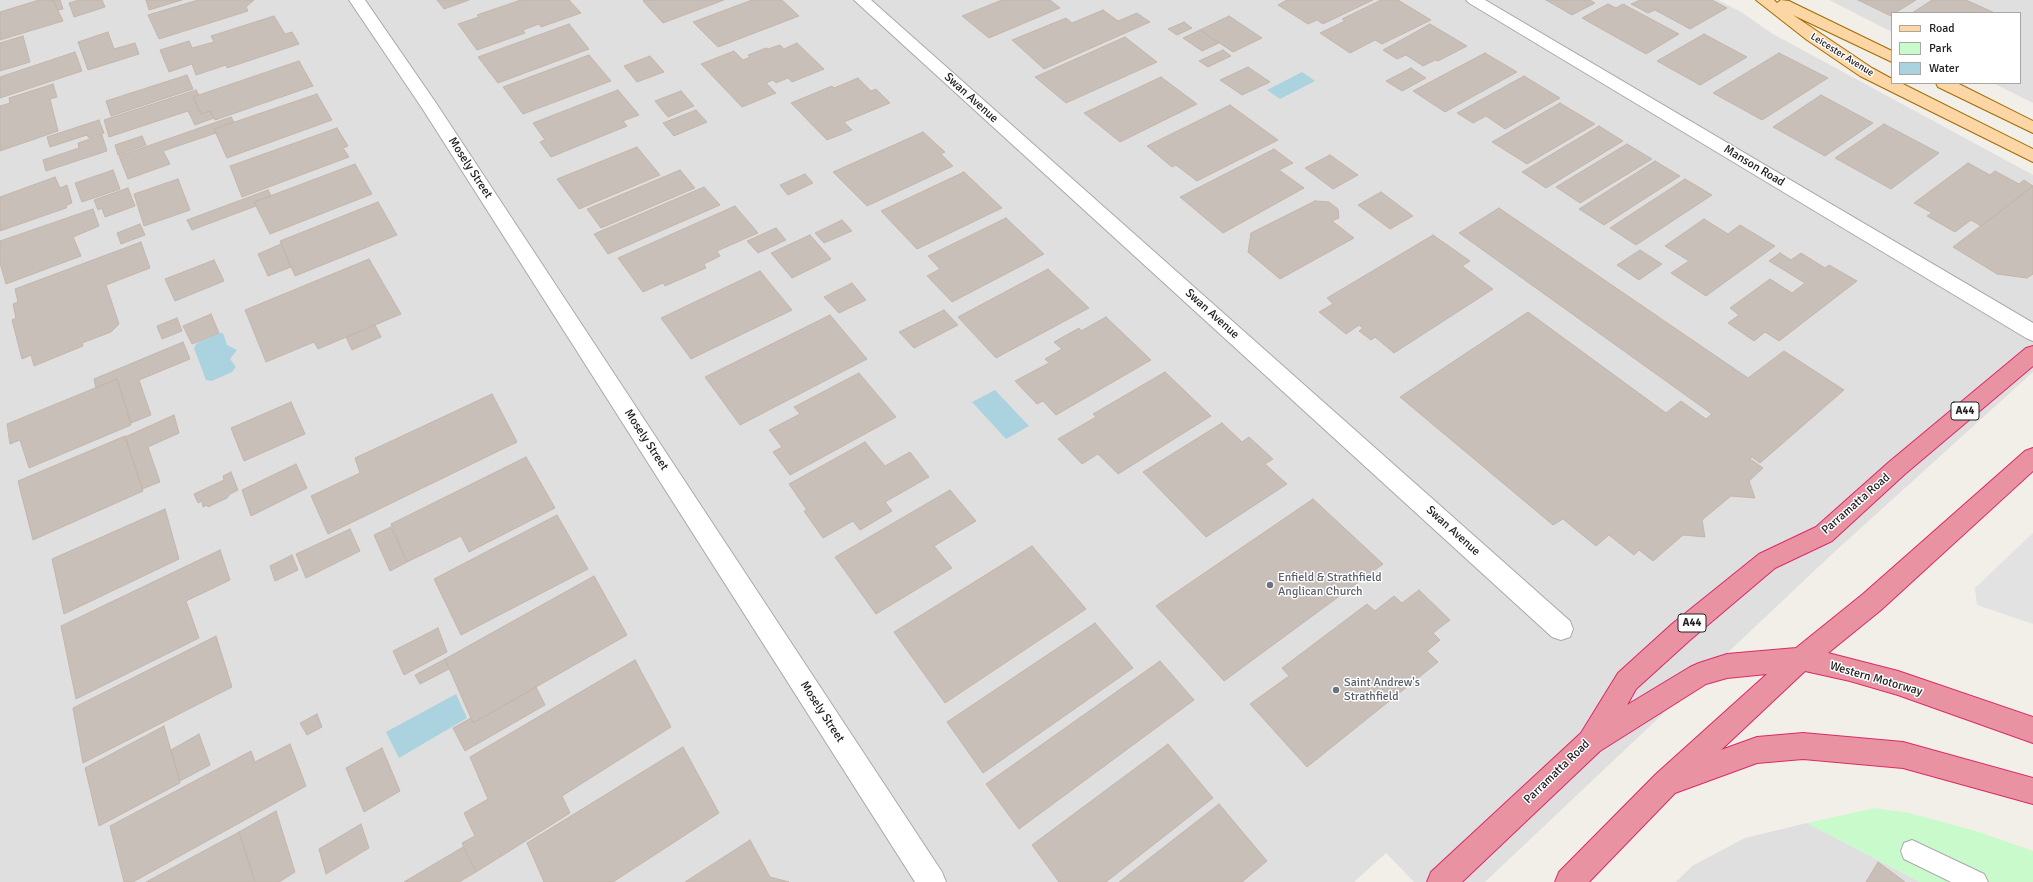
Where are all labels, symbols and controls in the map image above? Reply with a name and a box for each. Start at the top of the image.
legend [1891,12,2021,84]
text: Road [1929,21,1955,36]
street label: Leicester Avenue [1808,31,1876,79]
text: Park [1929,41,1952,56]
text: Water [1929,61,1959,76]
street label: Swan Avenue [941,70,1001,126]
street label: Mosely Street [445,135,495,201]
street label: Manson Road [1721,142,1787,190]
street label: Swan Avenue [1182,286,1242,342]
road number: A44 [1951,402,1979,420]
street label: Mosely Street [621,407,671,473]
street label: Parramatta Road [1819,470,1893,538]
street label: Swan Avenue [1423,503,1483,559]
place label: Enfield & Strathfield Anglican Church [1278,571,1382,599]
marker: Enfield & Strathfield Anglican Church [1265,580,1275,590]
road number: A44 [1678,614,1706,632]
street label: Western Motorway [1828,659,1924,699]
place label: Saint Andrew's Strathfield [1344,676,1420,704]
street label: Mosely Street [797,679,847,745]
marker: Saint Andrew's Strathfield [1331,685,1341,695]
street label: Parramatta Road [1521,737,1593,807]

